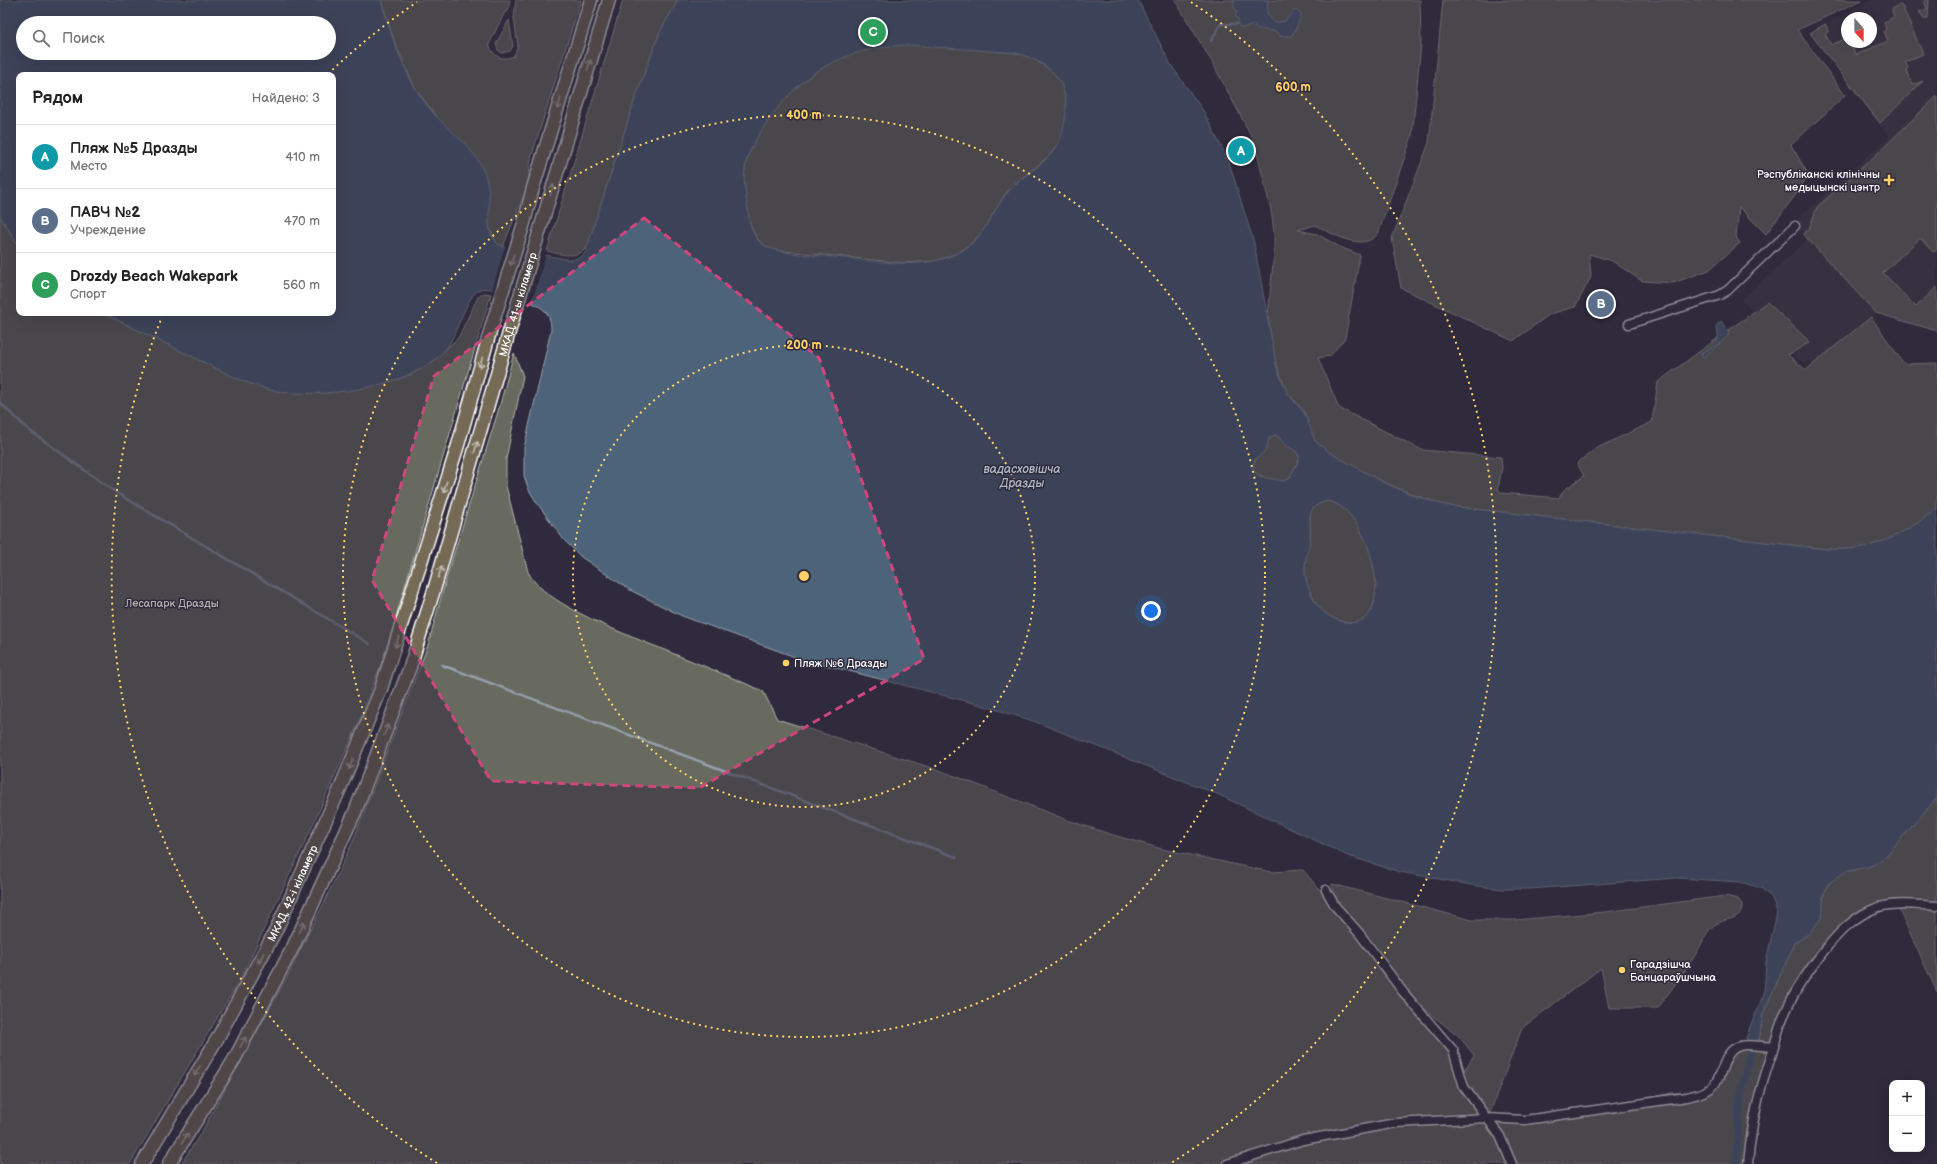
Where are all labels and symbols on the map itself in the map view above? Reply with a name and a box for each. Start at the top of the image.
north arrow [1841,12,1877,48]
pin: C [860,17,886,47]
one-way arrow [586,59,593,72]
text: 600 m [1275,80,1311,95]
one-way arrow [554,98,562,110]
text: 400 m [786,108,822,123]
pin: A [1228,136,1254,166]
place label: Рэспубліканскі клінічны медыцынскі цэнтр [1757,168,1881,194]
marker: Рэспубліканскі клінічны медыцынскі цэнтр [1883,174,1895,186]
one-way arrow [549,183,556,196]
street label: МКАД, 41-ы кіламетр [496,250,539,358]
one-way arrow [508,254,516,266]
pin: B [1588,289,1614,319]
text: 200 m [786,338,822,353]
one-way arrow [477,355,484,368]
one-way arrow [473,441,480,454]
water label: вадасховішча Дразды [983,462,1061,491]
one-way arrow [441,480,448,493]
one-way arrow [437,566,444,579]
centre of rings [797,569,811,583]
park label: Лесапарк Дразды [124,597,219,610]
your location [1141,601,1161,621]
one-way arrow [393,636,400,649]
place label: Пляж №6 Дразды [794,657,887,670]
marker: Пляж №6 Дразды [781,658,791,668]
one-way arrow [382,724,390,736]
one-way arrow [347,757,354,769]
street label: МКАД, 42-і кіламетр [265,842,321,944]
one-way arrow [299,921,306,933]
one-way arrow [256,952,264,964]
place label: Гарадзішча Банцараўшчына [1630,958,1716,984]
marker: Гарадзішча Банцараўшчына [1617,965,1627,975]
one-way arrow [240,1037,247,1049]
one-way arrow [193,1065,201,1077]
one-way arrow [182,1132,190,1144]

